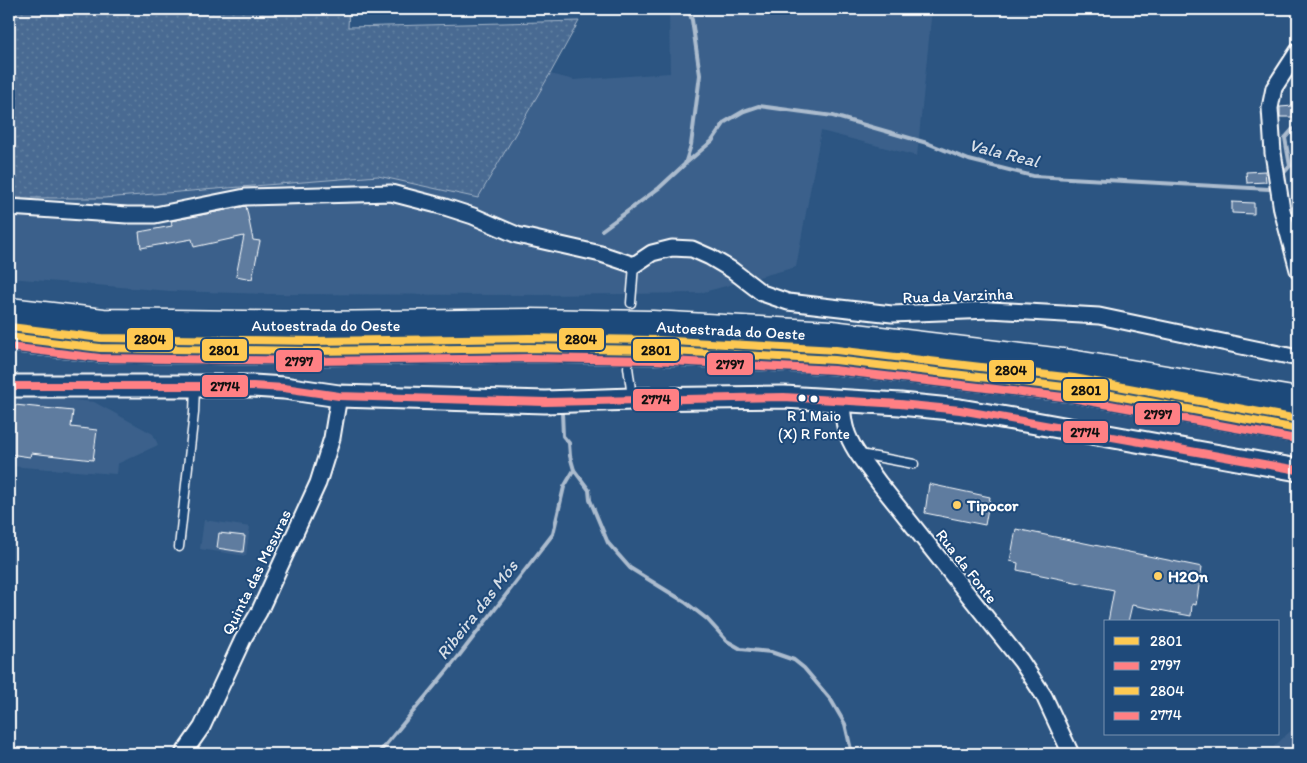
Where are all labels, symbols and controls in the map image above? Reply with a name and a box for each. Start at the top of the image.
water label: Vala Real [967,134,1043,173]
street label: Rua da Varzinha [902,284,1014,307]
street label: Autoestrada do Oeste [252,316,400,335]
street label: Autoestrada do Oeste [656,317,806,344]
line badge: 2804 [126,327,174,351]
line badge: 2804 [558,327,605,351]
text: 2804 [134,331,167,348]
text: 2804 [565,331,598,348]
line badge: 2801 [201,338,248,362]
line badge: 2801 [632,338,680,362]
text: 2801 [209,342,240,359]
text: 2801 [641,342,672,359]
line badge: 2797 [275,349,323,373]
line badge: 2797 [706,352,754,376]
text: 2797 [285,353,313,370]
text: 2797 [716,356,744,373]
line badge: 2804 [988,359,1035,383]
text: 2804 [995,362,1028,379]
line badge: 2774 [201,374,249,398]
text: 2774 [210,378,240,395]
line badge: 2801 [1062,378,1109,402]
text: 2801 [1071,382,1102,399]
line badge: 2774 [632,388,680,412]
text: 2774 [641,391,671,408]
unlabelled marker [797,393,807,403]
marker: R 1 Maio (X) R Fonte [809,394,819,404]
line badge: 2797 [1134,402,1181,426]
text: 2797 [1144,406,1172,423]
place label: R 1 Maio (X) R Fonte [778,407,850,443]
line badge: 2774 [1062,420,1109,444]
text: 2774 [1070,424,1100,441]
place label: Tipocor [966,496,1019,516]
marker: Tipocor [951,499,963,511]
street label: Quinta das Mesuras [218,506,295,638]
street label: Rua da Fonte [932,525,1001,607]
water label: Ribeira das Mós [431,555,523,664]
place label: H2On [1168,567,1209,586]
marker: H2On [1152,570,1164,582]
legend [1104,620,1280,736]
text: 2801 [1150,632,1182,650]
text: 2797 [1150,656,1181,674]
text: 2804 [1150,682,1184,700]
text: 2774 [1150,706,1182,724]

